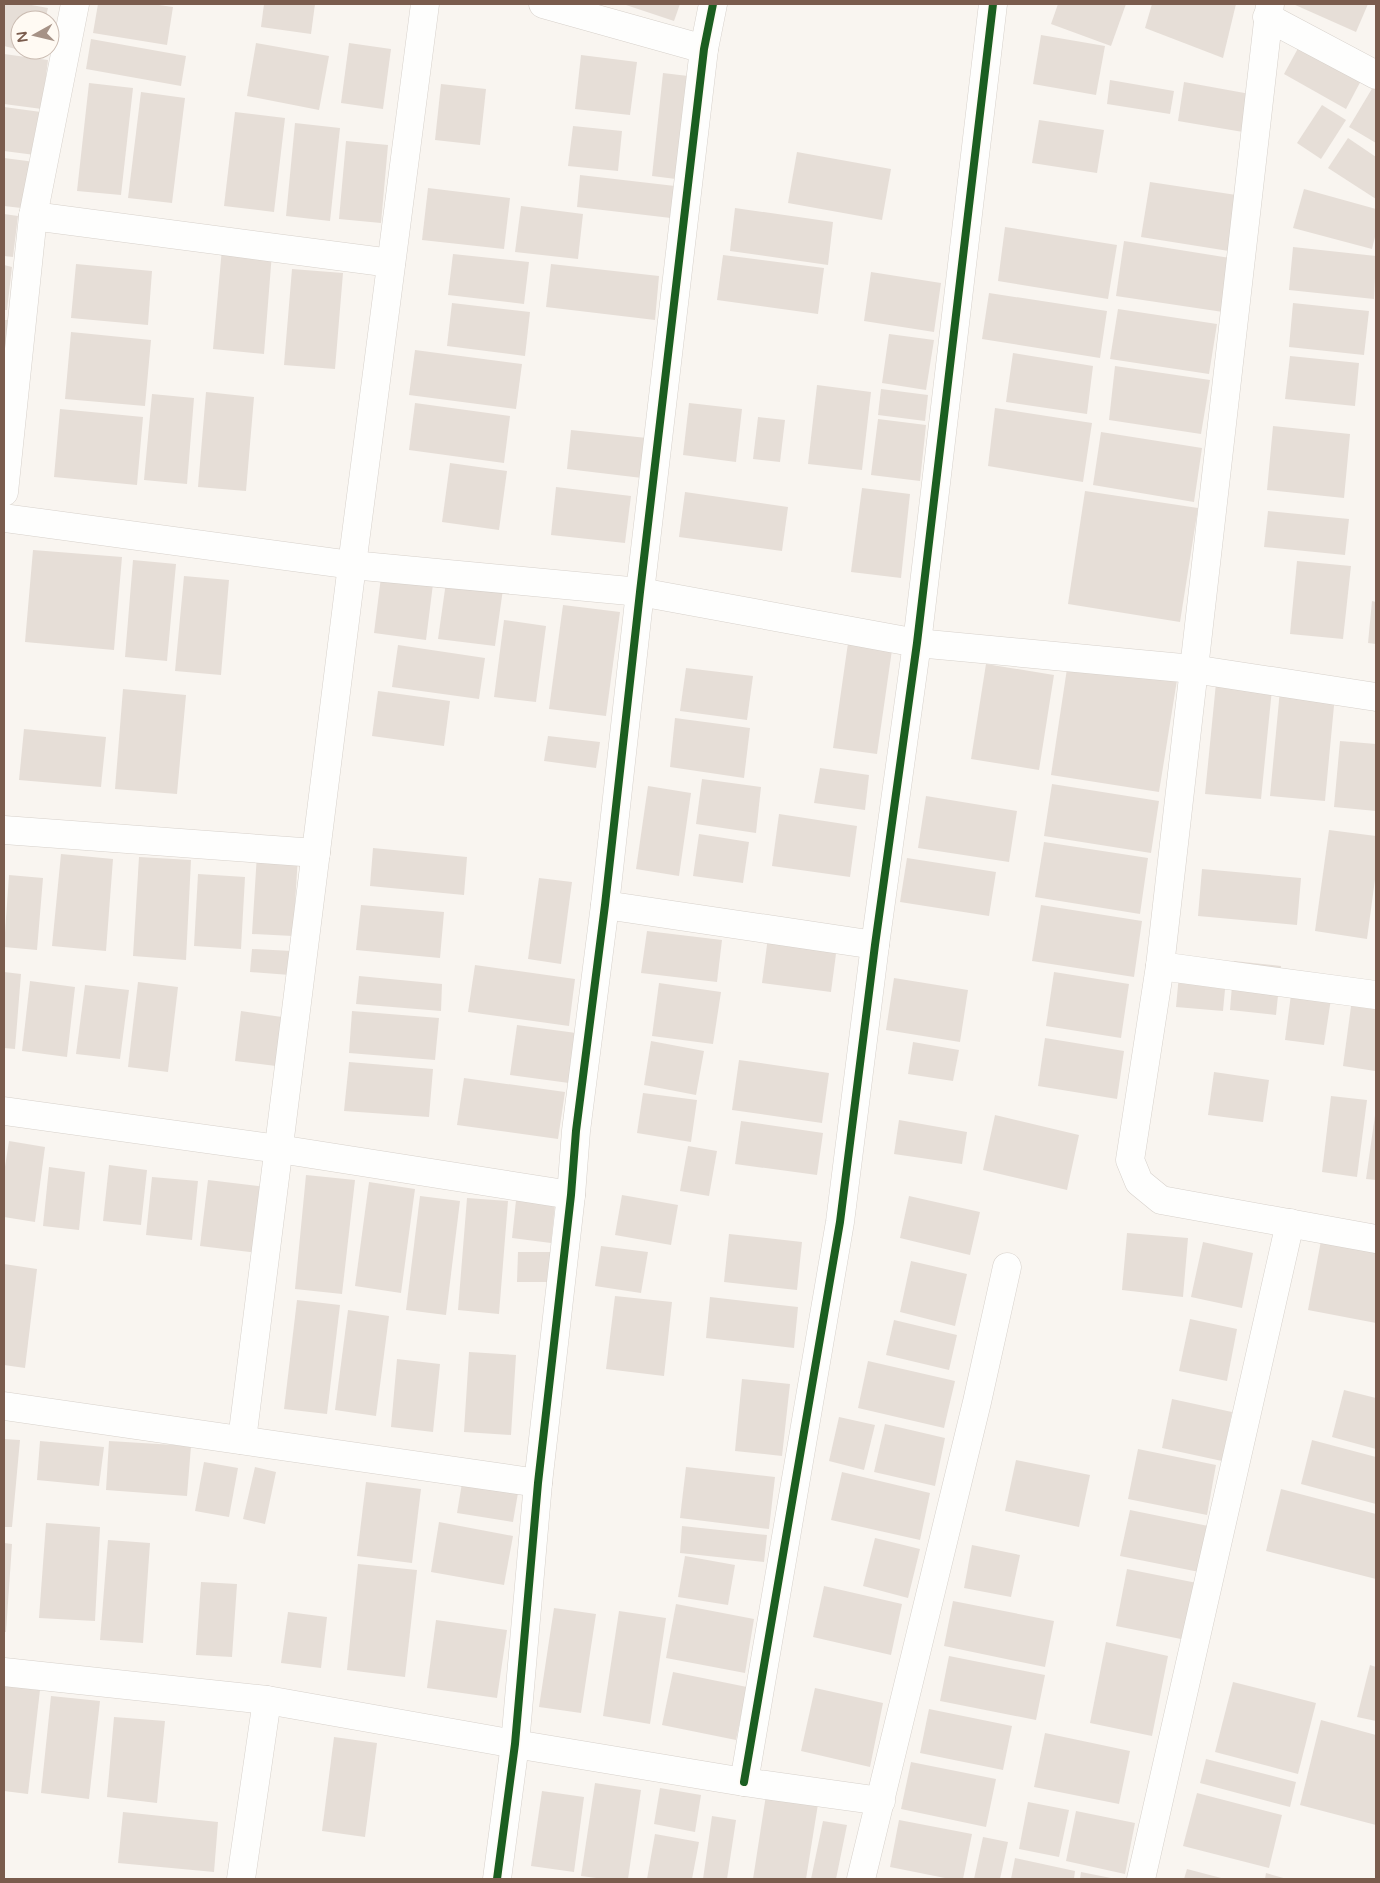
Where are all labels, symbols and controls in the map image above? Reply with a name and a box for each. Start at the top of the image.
north arrow [10,10,60,60]
text: N [13,30,32,43]

